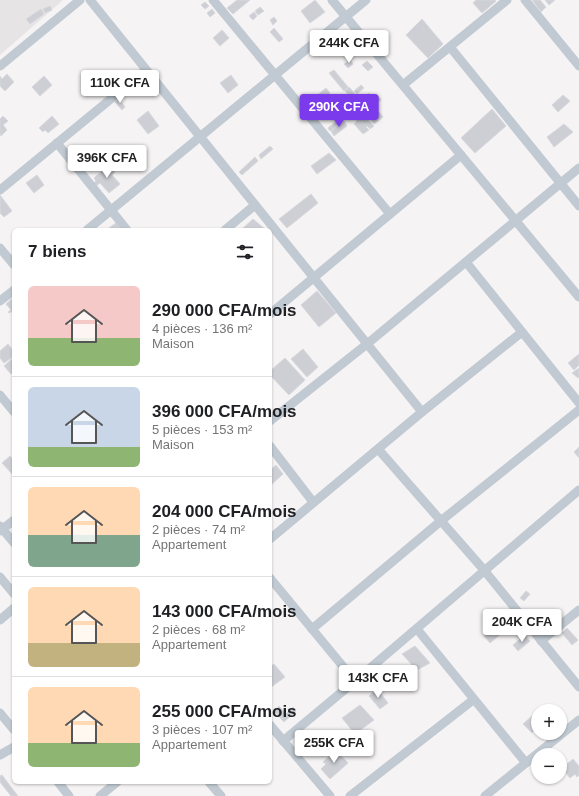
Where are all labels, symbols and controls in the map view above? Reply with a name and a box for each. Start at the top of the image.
pin: 244K CFA [308,30,390,64]
text: 244K CFA [319,35,379,50]
pin: 110K CFA [79,70,161,104]
text: 110K CFA [90,75,150,90]
pin: 290K CFA [298,94,380,128]
text: 290K CFA [309,99,369,114]
pin: 396K CFA [66,145,148,179]
text: 396K CFA [77,150,137,165]
icon: filters [234,241,256,263]
text: 7 biens [28,242,87,261]
text: 290 000 CFA/mois [152,301,297,320]
icon: home [60,302,108,350]
text: 4 pièces · 136 m² [152,321,252,336]
text: Maison [152,336,194,351]
text: 396 000 CFA/mois [152,402,297,421]
icon: home [60,403,108,451]
text: 5 pièces · 153 m² [152,422,252,437]
text: Maison [152,437,194,452]
text: 204 000 CFA/mois [152,502,297,521]
icon: home [60,503,108,551]
text: 2 pièces · 74 m² [152,522,245,537]
text: Appartement [152,537,226,552]
text: 143 000 CFA/mois [152,602,297,621]
icon: home [60,603,108,651]
pin: 204K CFA [481,609,563,643]
text: 204K CFA [492,614,552,629]
text: 2 pièces · 68 m² [152,622,245,637]
text: Appartement [152,637,226,652]
pin: 143K CFA [337,665,419,699]
text: 143K CFA [348,670,408,685]
text: 255 000 CFA/mois [152,702,297,721]
icon: home [60,703,108,751]
map controls [531,704,567,784]
button: + [531,704,567,740]
text: 3 pièces · 107 m² [152,722,252,737]
pin: 255K CFA [293,730,375,764]
text: 255K CFA [304,735,364,750]
text: Appartement [152,737,226,752]
button: − [531,748,567,784]

